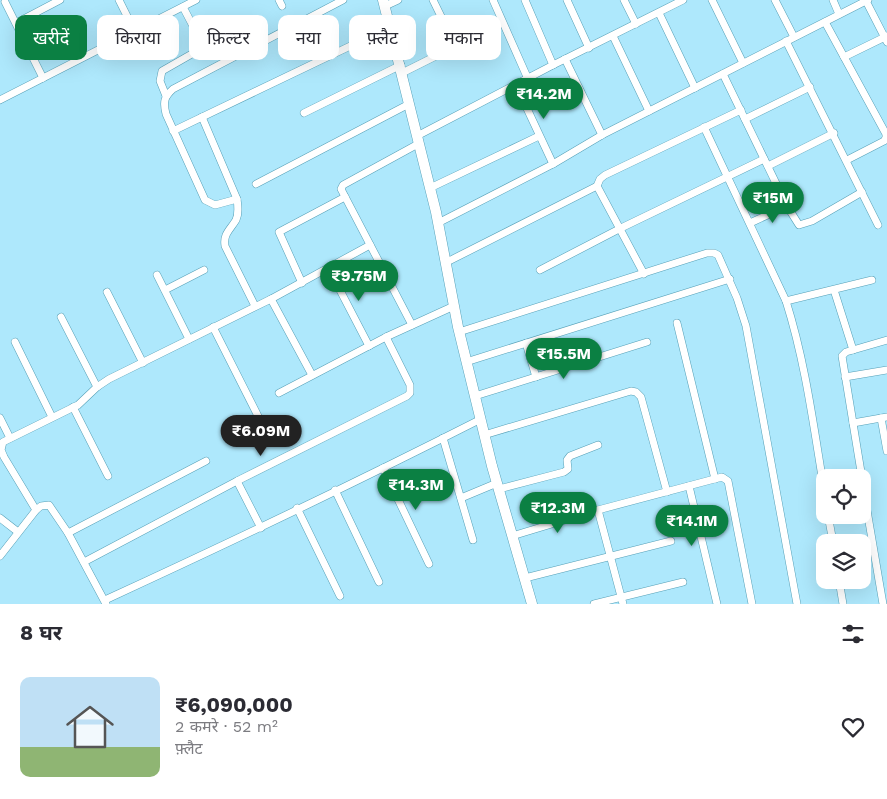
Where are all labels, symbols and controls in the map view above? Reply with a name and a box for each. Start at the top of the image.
chip: खरीदें [15,15,87,60]
chip: किराया [97,15,179,60]
chip: फ़िल्टर [189,15,268,60]
chip: नया [278,15,339,60]
chip: फ़्लैट [349,15,416,60]
chip: मकान [426,15,501,60]
pin: ₹14.2M [503,78,585,120]
text: ₹14.2M [516,84,572,103]
pin: ₹15M [743,182,803,224]
text: ₹15M [753,188,793,207]
pin: ₹9.75M [318,260,400,302]
text: ₹9.75M [331,266,387,285]
pin: ₹15.5M [523,338,605,380]
text: ₹15.5M [537,344,591,363]
pin: ₹6.09M [220,414,302,457]
text: ₹6.09M [232,421,290,440]
pin: ₹14.3M [375,468,457,511]
map controls [816,469,871,589]
button: locate [816,469,871,524]
text: ₹14.3M [388,475,444,494]
pin: ₹12.3M [517,492,599,534]
text: ₹12.3M [531,498,585,517]
pin: ₹14.1M [651,504,733,547]
text: ₹14.1M [666,511,718,530]
button: layers [816,534,871,589]
text: 8 घर [20,620,62,645]
icon: filters [839,620,867,648]
text: ₹6,090,000 [175,692,293,717]
icon: home [60,697,120,757]
icon: heart [839,713,867,741]
text: 2 कमरे · 52 m² [175,717,278,736]
text: फ़्लैट [175,739,203,758]

